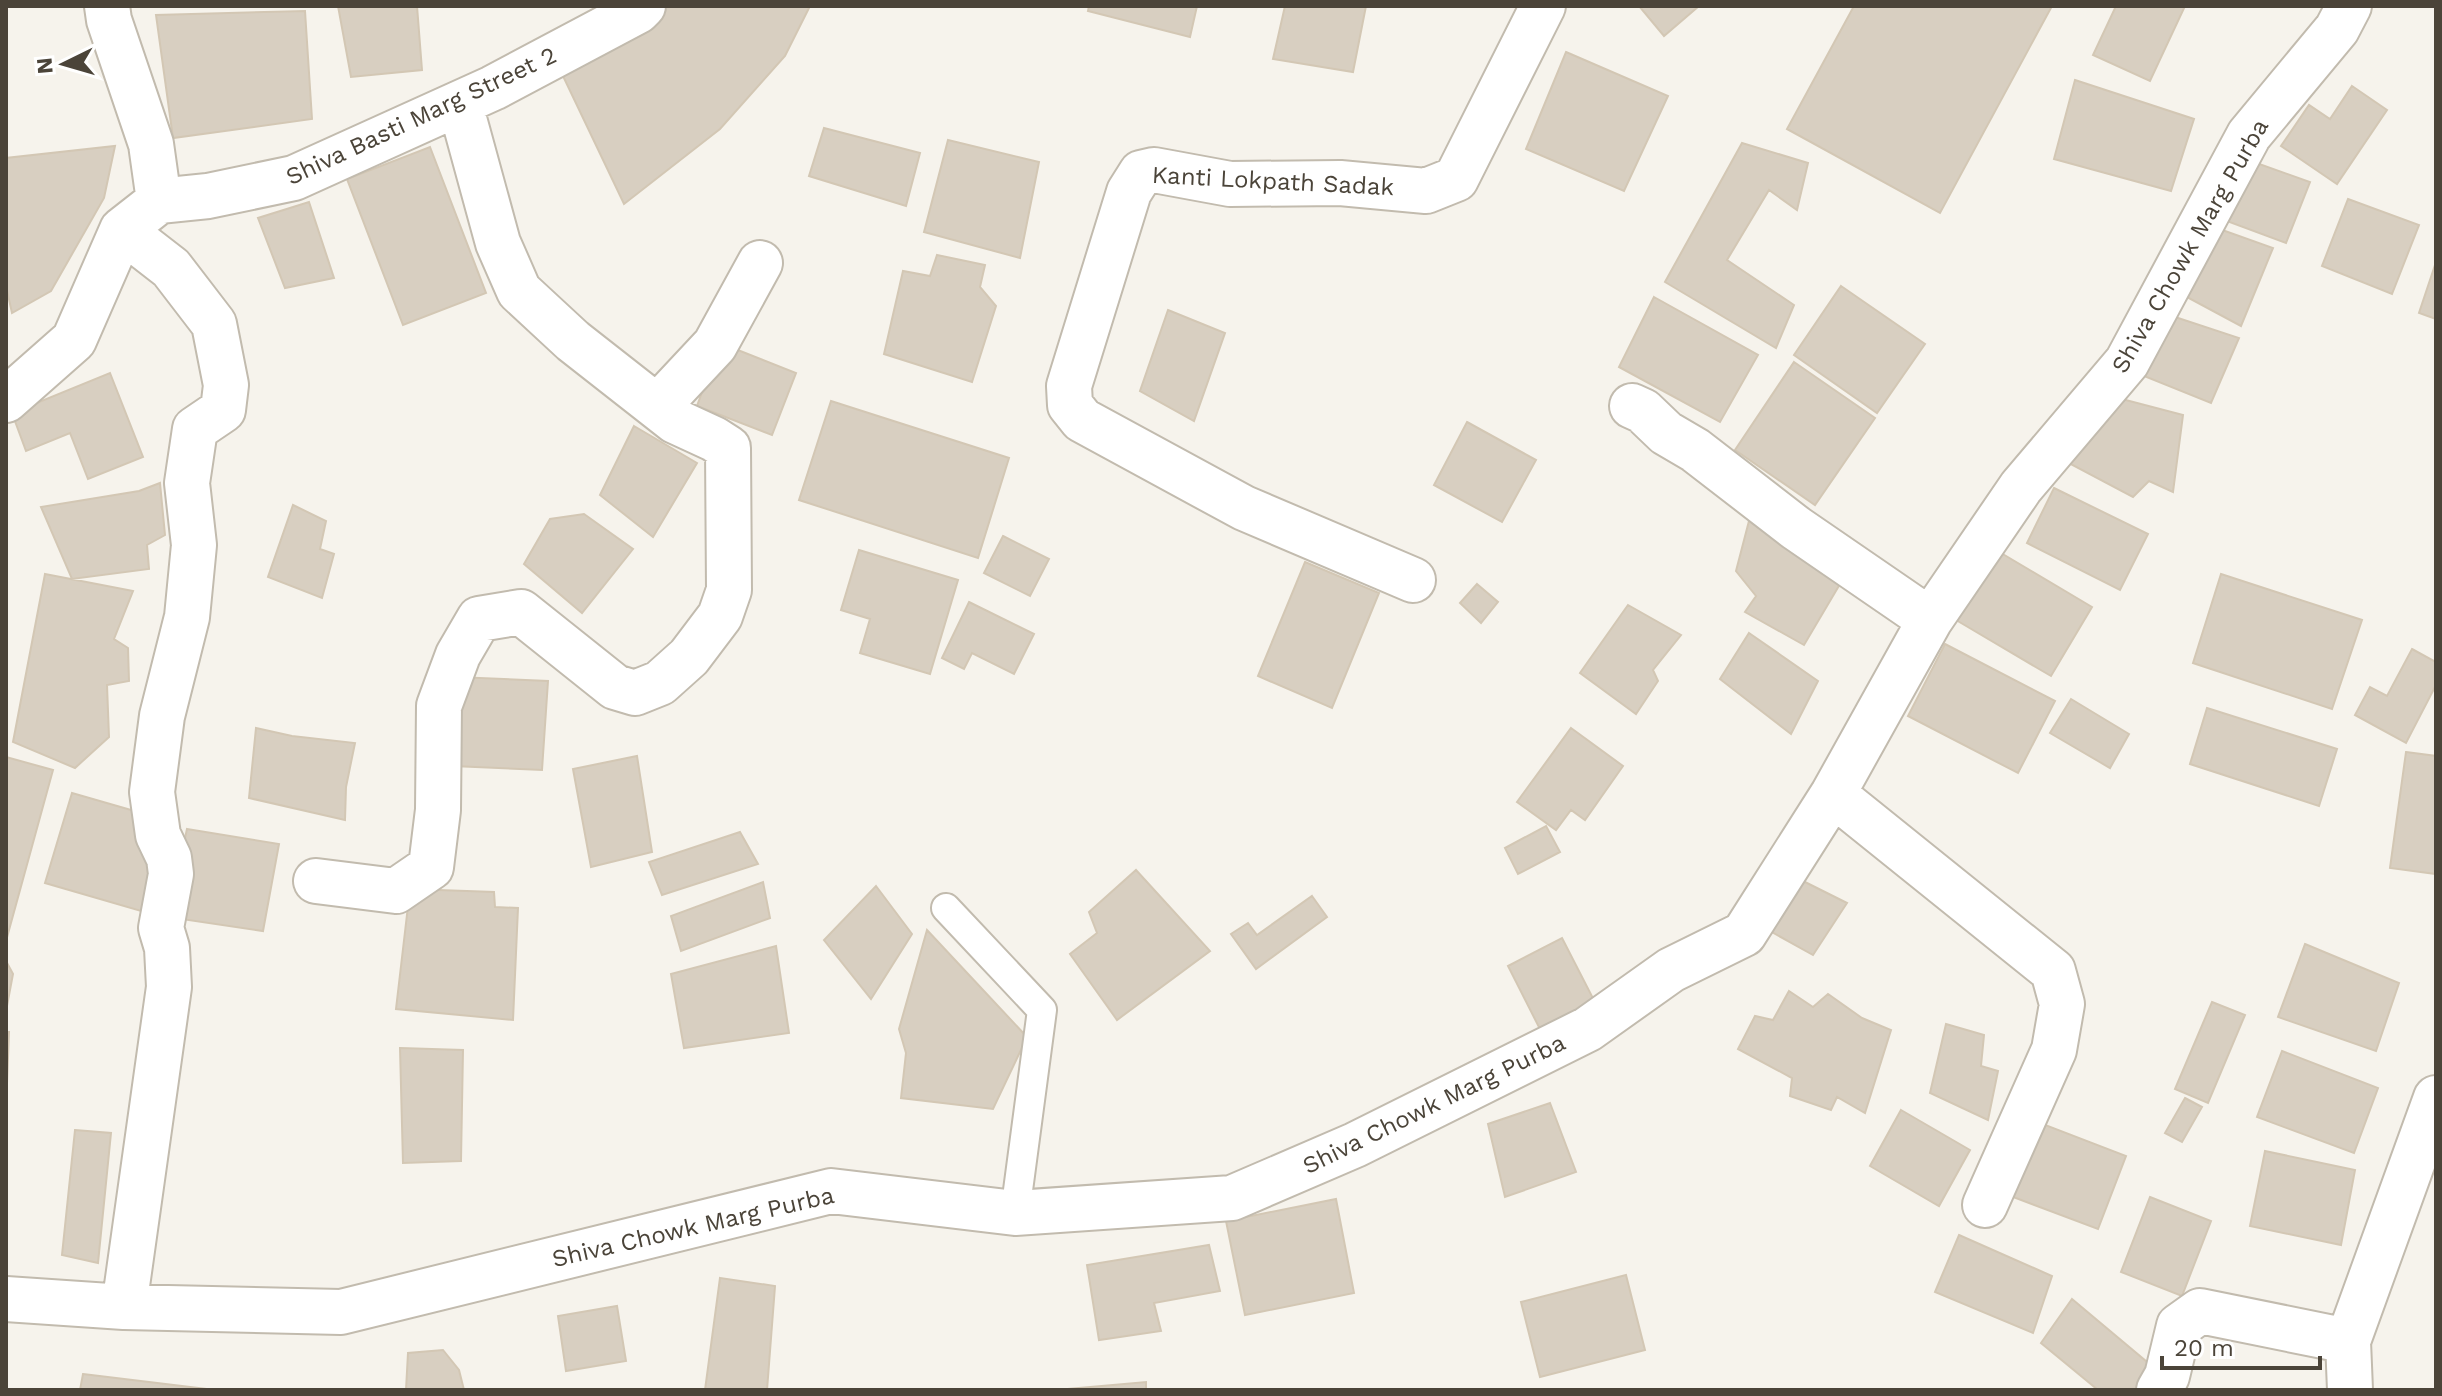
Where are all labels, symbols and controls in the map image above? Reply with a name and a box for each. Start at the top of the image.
north arrow [24,24,104,104]
street label: Shiva Basti Marg Street 2 [281,41,561,191]
text: N [31,56,58,75]
street label: Shiva Chowk Marg Purba [2106,114,2274,378]
street label: Kanti Lokpath Sadak [1151,161,1395,201]
street label: Shiva Chowk Marg Purba [1298,1028,1570,1180]
street label: Shiva Chowk Marg Purba [549,1181,837,1273]
scale bar [2162,1320,2320,1370]
text: 20 m [2174,1334,2234,1362]

